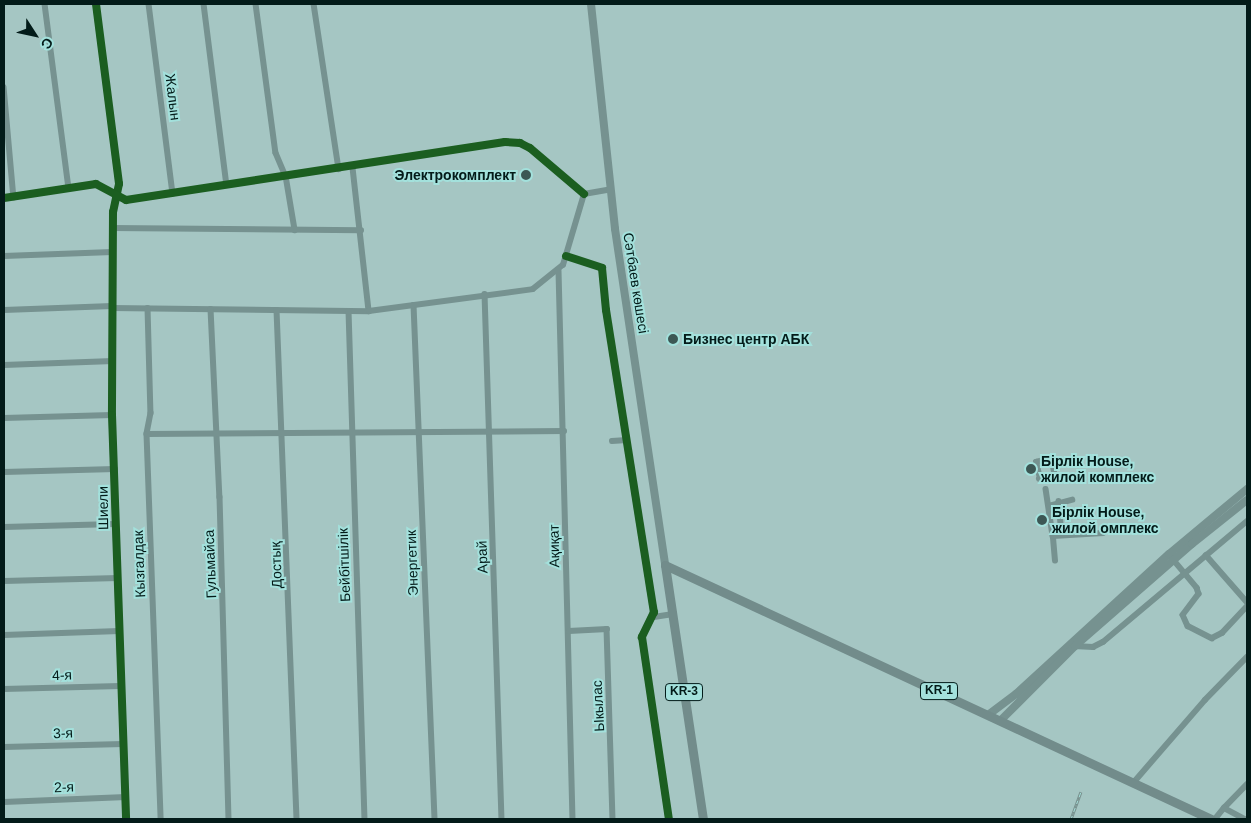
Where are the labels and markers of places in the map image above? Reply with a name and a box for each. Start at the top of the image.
place label: Электрокомплект [395,167,516,183]
marker: Электрокомплект [520,169,532,181]
place label: Бизнес центр АБК [683,331,809,347]
marker: Бизнес центр АБК [667,333,679,345]
place label: Бірлік House, жилой комплекс [1041,453,1154,486]
marker: Бірлік House, жилой комплекс [1025,463,1037,475]
place label: Бірлік House, жилой омплекс [1052,504,1159,536]
marker: Бірлік House, жилой омплекс [1036,514,1048,526]

